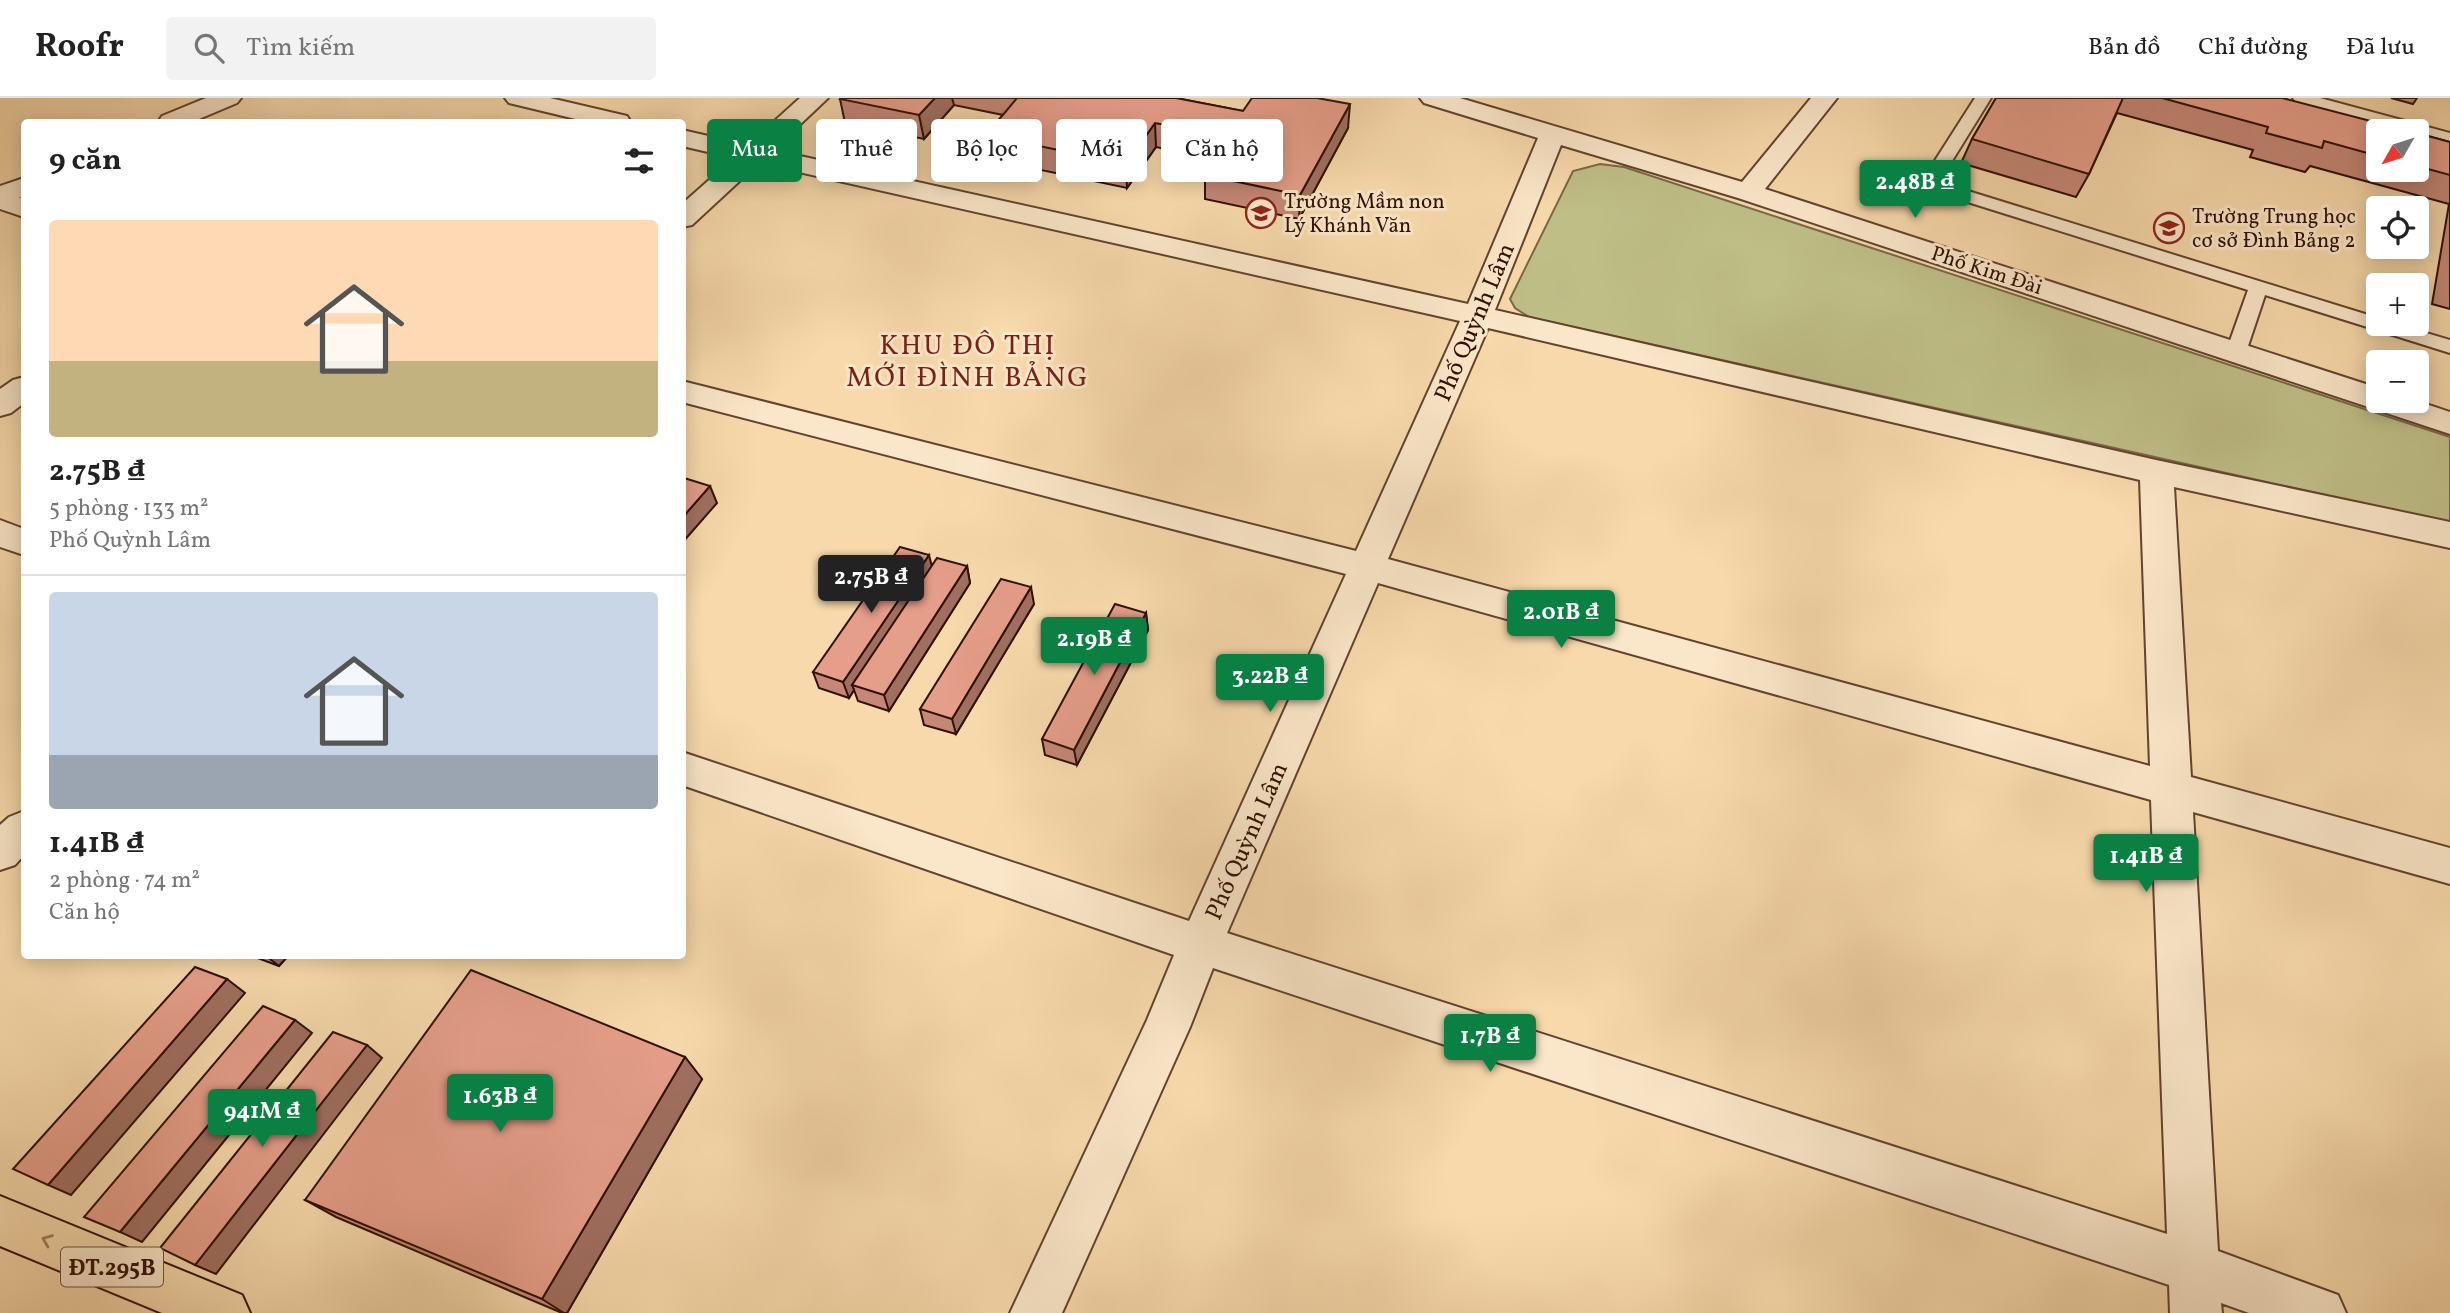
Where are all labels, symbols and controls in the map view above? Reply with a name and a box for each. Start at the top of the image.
search box [166,17,656,80]
text: Roofr [35,25,124,71]
icon: search [190,29,228,67]
text: Tìm kiếm [246,30,355,66]
text: Bản đồ [2088,31,2160,65]
text: Chỉ đường [2198,31,2308,65]
text: Đã lưu [2346,31,2415,65]
chip: Mua [707,119,802,182]
chip: Thuê [816,119,917,182]
chip: Bộ lọc [931,119,1042,182]
chip: Mới [1056,119,1147,182]
chip: Căn hộ [1161,119,1283,182]
north arrow [2366,119,2429,182]
map controls [2366,119,2429,413]
text: 9 căn [49,140,122,182]
icon: filters [620,142,658,180]
pin: 2.48B ₫ [1850,160,1980,220]
text: 2.48B ₫ [1876,167,1954,199]
place label: Trường Mầm non Lý Khánh Văn [1284,188,1445,241]
school or university icon: Trường Mầm non Lý Khánh Văn [1244,196,1278,230]
button: locate [2366,196,2429,259]
place label: Trường Trung học cơ sở Đình Bảng 2 [2192,203,2356,256]
school or university icon: Trường Trung học cơ sở Đình Bảng 2 [2152,211,2186,245]
street label: Phố Quỳnh Lâm [1427,238,1525,407]
street label: Phố Kim Đài [1927,240,2046,303]
icon: home [291,266,417,392]
button: + [2366,273,2429,336]
district label: KHU ĐÔ THỊ MỚI ĐÌNH BẢNG [846,327,1090,398]
button: − [2366,350,2429,413]
text: 2.75B ₫ [49,451,145,493]
text: 5 phòng · 133 m² [49,493,209,525]
text: Phố Quỳnh Lâm [49,525,211,557]
pin: 2.75B ₫ [806,556,936,615]
text: 2.75B ₫ [834,562,908,594]
pin: 2.01B ₫ [1496,590,1626,650]
text: 2.01B ₫ [1523,597,1599,629]
pin: 2.19B ₫ [1029,618,1159,677]
text: 2.19B ₫ [1057,624,1131,656]
icon: home [291,638,417,764]
pin: 3.22B ₫ [1205,654,1335,714]
text: 3.22B ₫ [1232,661,1308,693]
street label: Phố Quỳnh Lâm [1198,758,1298,926]
text: 1.41B ₫ [49,823,144,865]
pin: 1.41B ₫ [2081,834,2211,894]
text: 1.41B ₫ [2110,841,2182,873]
text: 2 phòng · 74 m² [49,865,200,897]
text: Căn hộ [49,897,120,929]
pin: 1.7B ₫ [1433,1014,1547,1074]
text: 1.7B ₫ [1460,1021,1520,1053]
pin: 1.63B ₫ [435,1074,565,1134]
text: 1.63B ₫ [463,1081,537,1113]
pin: 941M ₫ [205,1090,319,1149]
text: 941M ₫ [224,1096,300,1128]
one-way arrow [42,1235,54,1249]
road number: ĐT.295B [61,1248,163,1286]

